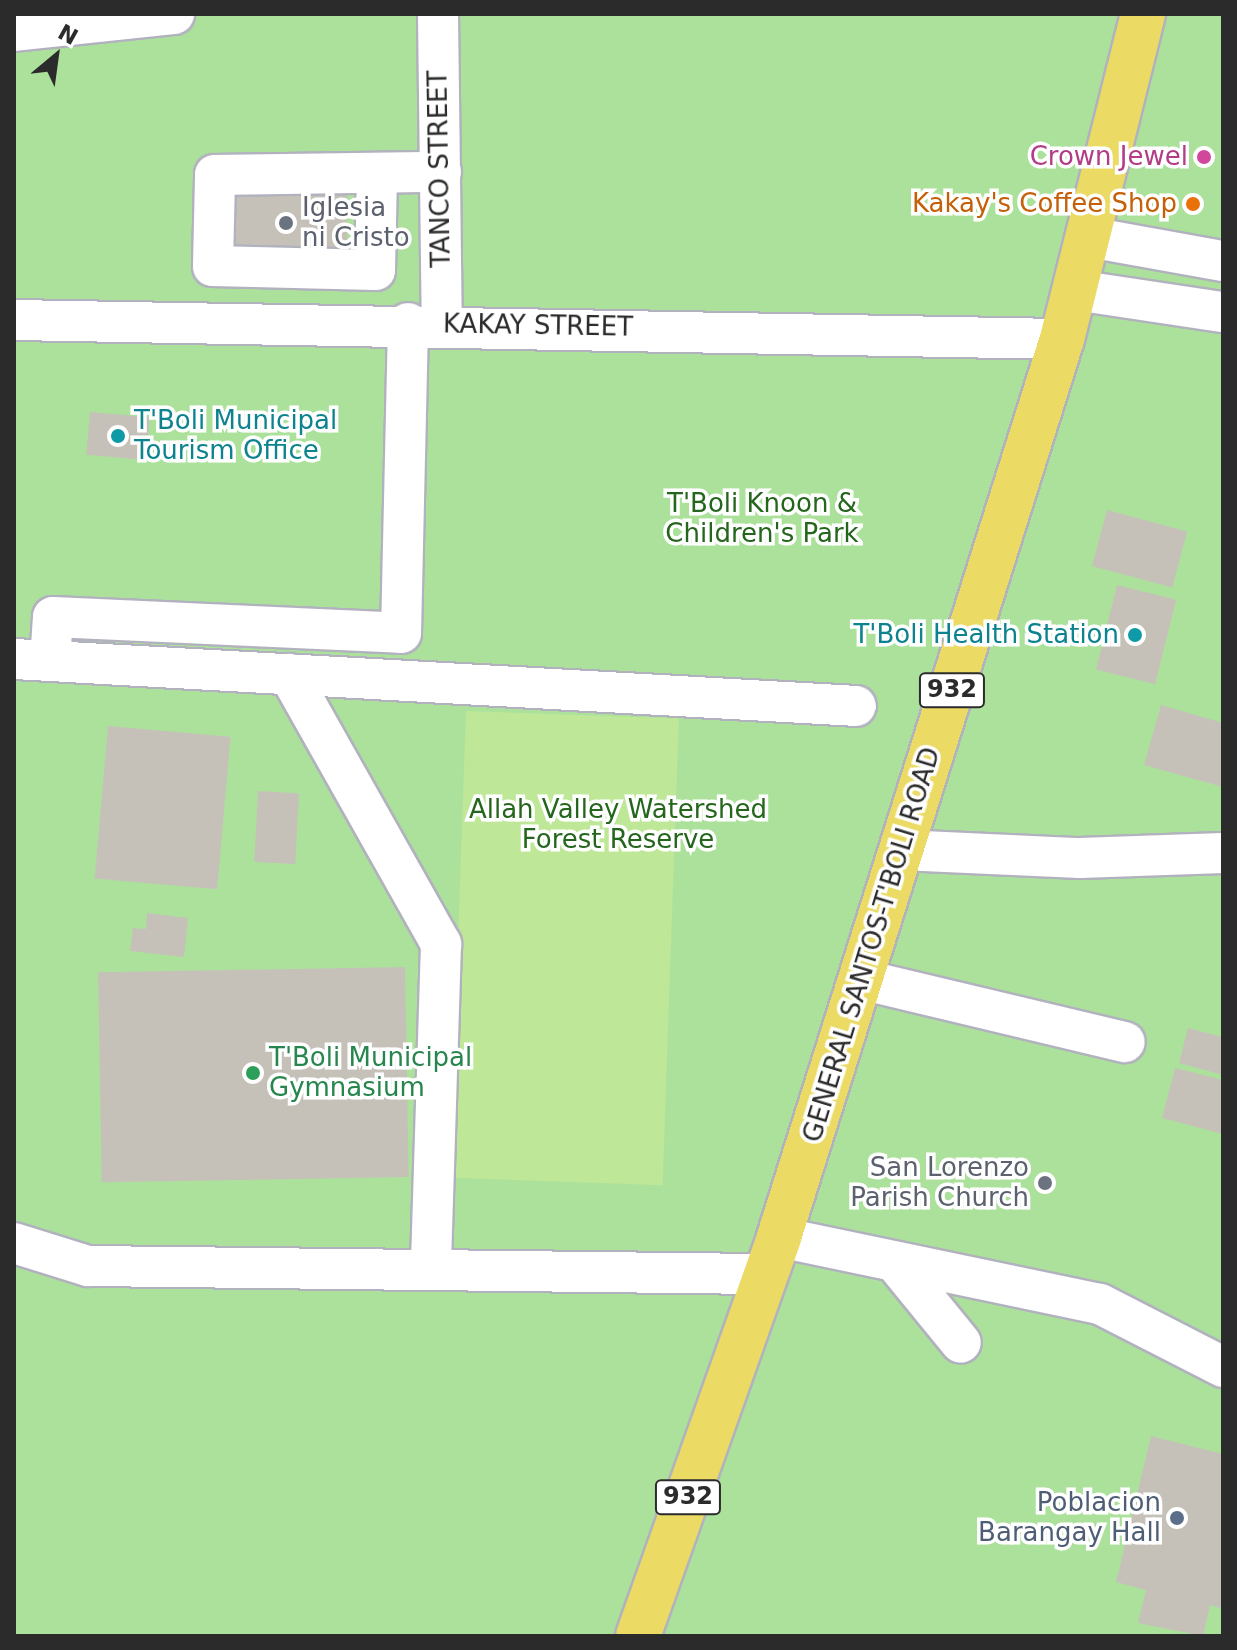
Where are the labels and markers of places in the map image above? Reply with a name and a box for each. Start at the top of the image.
place label: Crown Jewel [1030,141,1188,173]
marker: Crown Jewel [1195,148,1213,166]
place label: Kakay's Coffee Shop [912,188,1177,220]
place label: Iglesia ni Cristo [302,192,410,254]
marker: Kakay's Coffee Shop [1184,195,1202,213]
marker: Iglesia ni Cristo [277,214,295,232]
place label: T'Boli Municipal Tourism Office [134,405,337,466]
marker: T'Boli Municipal Tourism Office [109,427,127,445]
place label: T'Boli Health Station [853,619,1119,651]
marker: T'Boli Health Station [1126,626,1144,644]
place label: T'Boli Municipal Gymnasium [269,1042,472,1104]
marker: T'Boli Municipal Gymnasium [244,1064,262,1082]
place label: San Lorenzo Parish Church [850,1152,1029,1214]
marker: San Lorenzo Parish Church [1036,1174,1054,1192]
place label: Poblacion Barangay Hall [978,1487,1161,1548]
marker: Poblacion Barangay Hall [1168,1509,1186,1527]

